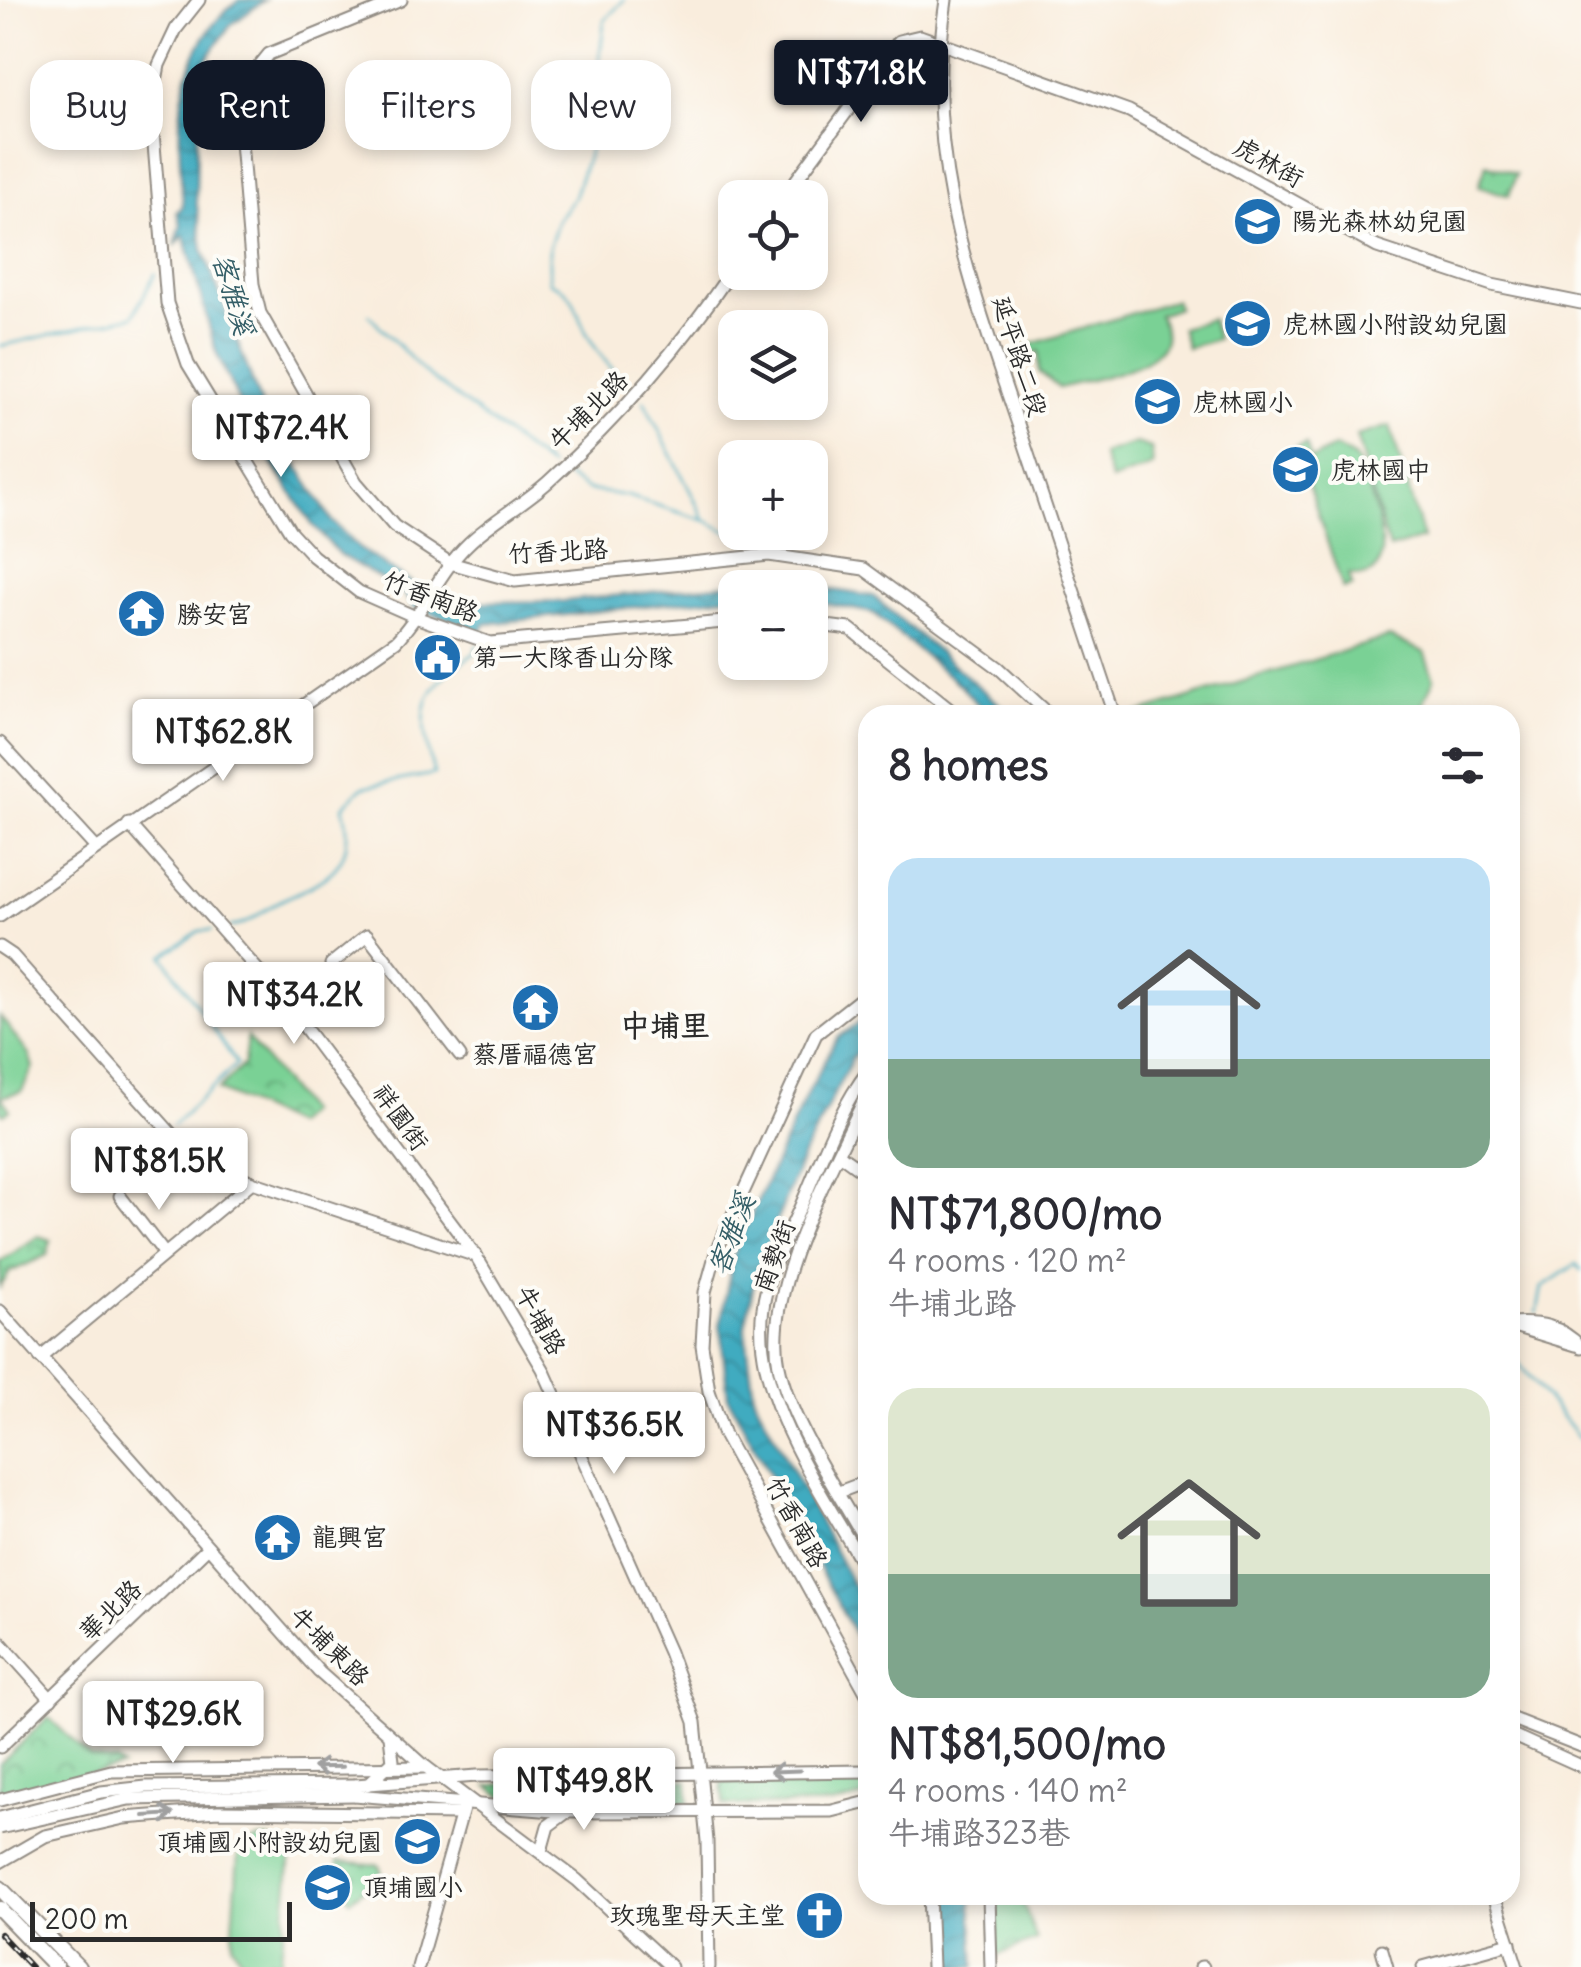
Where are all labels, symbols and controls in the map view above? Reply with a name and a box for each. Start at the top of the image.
pin: NT$71.8K [758,40,964,125]
text: NT$71.8K [796,52,926,93]
chip: Buy [30,60,163,150]
chip: Rent [183,60,325,150]
chip: Filters [345,60,511,150]
chip: New [531,60,671,150]
street label: 虎林街 [1228,130,1310,194]
map controls [718,180,828,680]
button: locate [718,180,828,290]
school or university icon: 陽光森林幼兒園 [1231,195,1283,247]
place label: 陽光森林幼兒園 [1292,205,1467,237]
water label: 客雅溪 [205,249,263,341]
street label: 延平路二段 [985,292,1055,420]
school or university icon: 虎林國小附設幼兒園 [1222,298,1274,350]
place label: 虎林國小附設幼兒園 [1283,308,1508,340]
button: layers [718,310,828,420]
street label: 牛埔北路 [541,363,635,457]
school or university icon: 虎林國小 [1132,376,1184,428]
place label: 虎林國小 [1193,386,1293,418]
pin: NT$72.4K [178,395,384,480]
text: NT$72.4K [214,407,348,448]
button: + [718,440,828,550]
school or university icon: 虎林國中 [1270,444,1322,496]
place label: 虎林國中 [1331,454,1431,486]
street label: 竹香北路 [507,532,609,570]
street label: 竹香南路 [379,563,483,629]
button: − [718,570,828,680]
temple icon: 勝安宮 [116,588,168,640]
place label: 勝安宮 [177,598,252,630]
public building icon: 第一大隊香山分隊 [412,631,464,683]
place label: 第一大隊香山分隊 [473,641,673,673]
pin: NT$62.8K [120,699,326,784]
text: NT$62.8K [154,711,292,752]
icon: filters [1435,738,1490,793]
text: 8 homes [888,739,1049,791]
icon: home [1099,923,1279,1103]
pin: NT$34.2K [191,962,397,1047]
text: NT$34.2K [225,974,363,1015]
temple icon: 蔡厝福德宮 [509,982,561,1034]
district label: 中埔里 [620,1006,710,1044]
place label: 蔡厝福德宮 [472,1038,598,1070]
street label: 祥園街 [366,1077,436,1157]
pin: NT$81.5K [56,1128,262,1213]
text: NT$81.5K [93,1140,225,1181]
water label: 客雅溪 [699,1186,764,1280]
text: NT$71,800/mo [888,1188,1162,1240]
street label: 南勢街 [746,1215,802,1297]
text: 4 rooms · 120 m² [888,1240,1127,1281]
street label: 牛埔路 [509,1279,573,1361]
text: 牛埔北路 [888,1282,1016,1323]
pin: NT$36.5K [511,1392,717,1477]
text: NT$36.5K [545,1404,683,1445]
icon: home [1099,1453,1279,1633]
street label: 竹香南路 [759,1471,835,1573]
temple icon: 龍興宮 [251,1511,303,1563]
place label: 龍興宮 [312,1521,387,1553]
street label: 華北路 [72,1572,148,1648]
street label: 牛埔東路 [283,1599,377,1693]
pin: NT$29.6K [70,1681,276,1766]
text: NT$29.6K [105,1693,241,1734]
text: NT$81,500/mo [888,1718,1166,1770]
pin: NT$49.8K [481,1748,687,1833]
one-way arrow [313,1758,346,1776]
text: NT$49.8K [515,1760,653,1801]
one-way arrow [769,1761,801,1780]
text: 4 rooms · 140 m² [888,1770,1128,1811]
one-way arrow [142,1806,174,1825]
text: 牛埔路323巷 [888,1812,1070,1853]
school or university icon: 頂埔國小附設幼兒園 [391,1816,443,1868]
place label: 頂埔國小附設幼兒園 [157,1826,382,1858]
school or university icon: 頂埔國小 [302,1861,354,1913]
place label: 頂埔國小 [363,1871,463,1903]
church icon: 玫瑰聖母天主堂 [794,1889,846,1941]
scale bar [30,1897,292,1942]
place label: 玫瑰聖母天主堂 [610,1899,785,1931]
text: 200 m [45,1901,128,1937]

